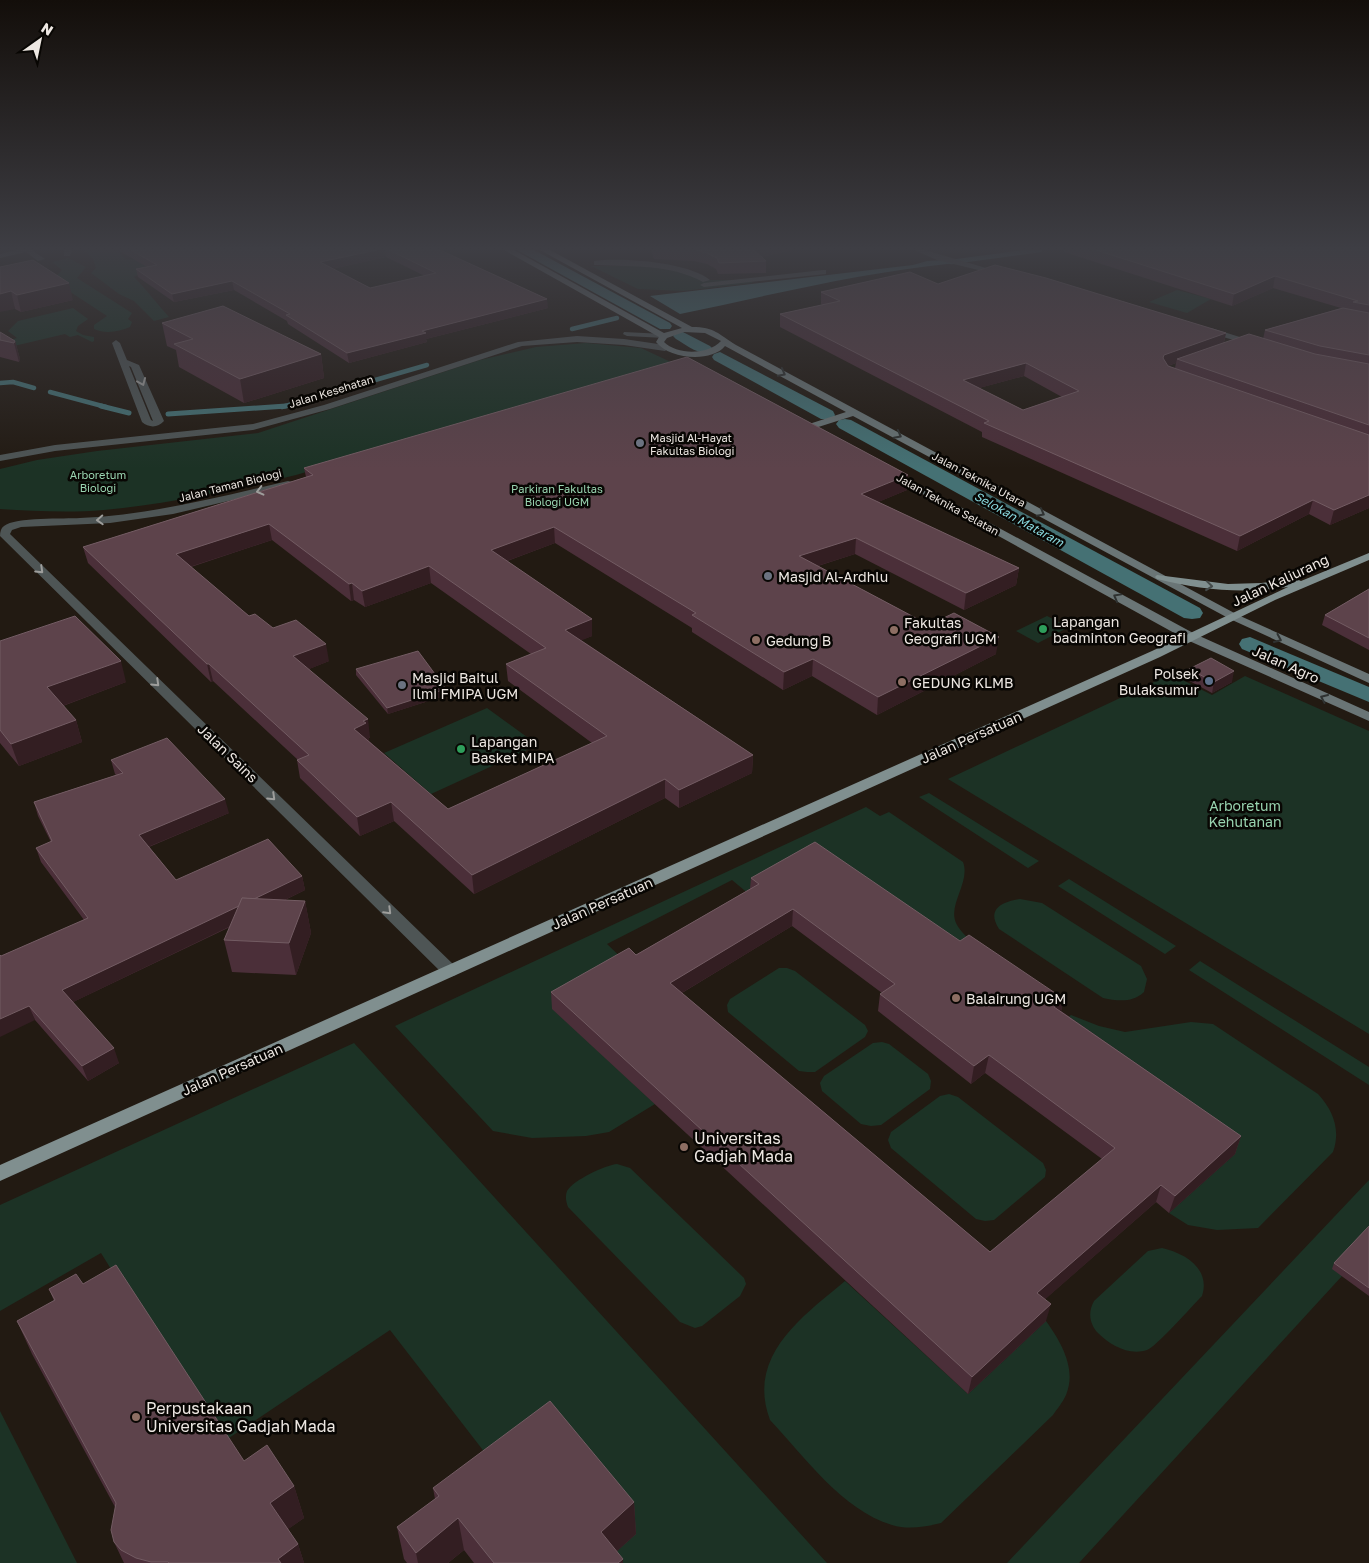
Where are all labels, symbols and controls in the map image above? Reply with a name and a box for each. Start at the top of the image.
north arrow [15,15,65,65]
text: N [38,19,56,39]
one-way arrow [777,367,786,377]
street label: Jalan Kesehatan [287,372,375,410]
one-way arrow [136,377,147,386]
one-way arrow [893,429,902,439]
place label: Masjid Al-Hayat Fakultas Biologi [650,431,735,457]
marker: Masjid Al-Hayat Fakultas Biologi [634,437,646,449]
street label: Jalan Teknika Utara [930,449,1028,509]
street label: Jalan Taman Biologi [177,466,283,504]
park label: Arboretum Biologi [70,468,126,494]
street label: Jalan Teknika Selatan [894,470,1002,538]
park label: Parkiran Fakultas Biologi UGM [511,482,603,508]
one-way arrow [255,485,264,496]
water label: Selokan Mataram [972,488,1068,550]
one-way arrow [1036,506,1045,516]
one-way arrow [96,515,104,526]
street label: Jalan Kaliurang [1229,550,1331,610]
one-way arrow [35,564,44,573]
place label: Masjid Al-Ardhlu [778,568,888,585]
marker: Masjid Al-Ardhlu [762,570,774,582]
one-way arrow [1205,580,1213,591]
one-way arrow [1113,593,1122,603]
place label: Lapangan badminton Geografi [1053,613,1186,646]
place label: Fakultas Geografi UGM [904,614,997,647]
marker: Lapangan badminton Geografi [1037,623,1049,635]
marker: Fakultas Geografi UGM [888,624,900,636]
place label: Gedung B [766,632,831,649]
one-way arrow [1273,632,1282,643]
marker: Gedung B [750,634,762,646]
street label: Jalan Agro [1250,642,1322,686]
place label: Polsek Bulaksumur [1119,665,1200,698]
place label: Masjid Baitul Ilmi FMIPA UGM [412,669,518,702]
place label: GEDUNG KLMB [912,674,1014,691]
marker: Polsek Bulaksumur [1203,675,1215,687]
marker: GEDUNG KLMB [896,676,908,688]
one-way arrow [151,678,160,687]
marker: Masjid Baitul Ilmi FMIPA UGM [396,679,408,691]
one-way arrow [1320,693,1329,704]
street label: Jalan Persatuan [918,707,1024,767]
street label: Jalan Sains [194,720,262,786]
place label: Lapangan Basket MIPA [471,733,555,766]
marker: Lapangan Basket MIPA [455,743,467,755]
one-way arrow [267,791,276,800]
park label: Arboretum Kehutanan [1208,797,1282,830]
street label: Jalan Persatuan [549,873,655,933]
one-way arrow [383,905,392,914]
place label: Balairung UGM [966,990,1066,1007]
marker: Balairung UGM [950,992,962,1004]
street label: Jalan Persatuan [179,1039,285,1099]
place label: Universitas Gadjah Mada [694,1128,793,1166]
marker: Universitas Gadjah Mada [678,1141,690,1153]
place label: Perpustakaan Universitas Gadjah Mada [146,1398,336,1436]
marker: Perpustakaan Universitas Gadjah Mada [130,1411,142,1423]

